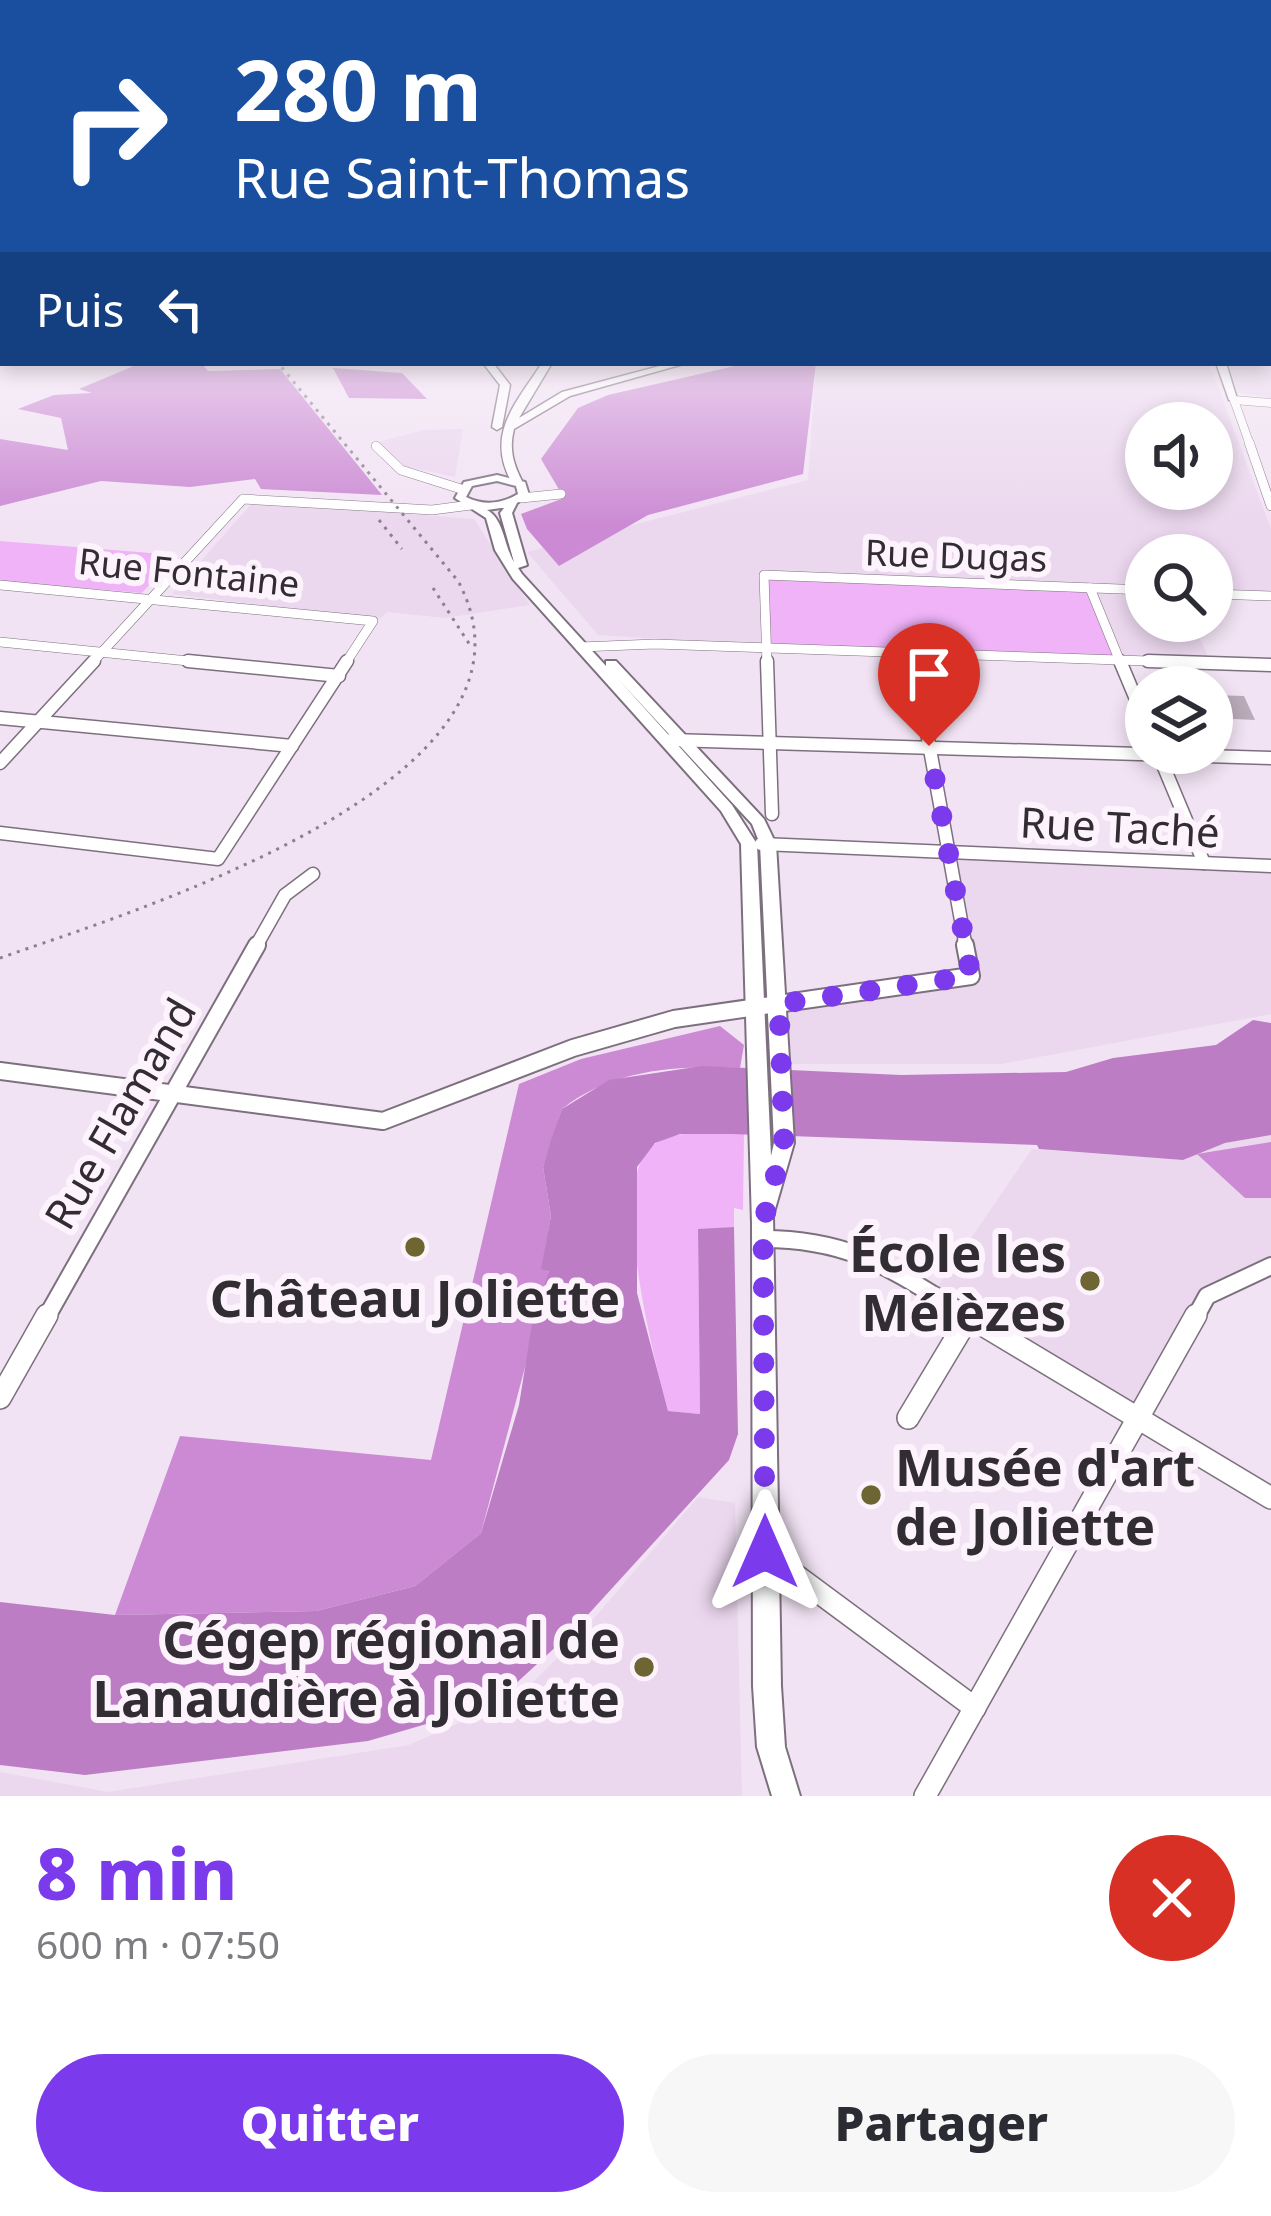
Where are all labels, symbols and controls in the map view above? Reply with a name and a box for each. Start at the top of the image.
text: 280 m [234,31,482,146]
icon: right [36,48,192,204]
text: Rue Saint-Thomas [234,140,690,214]
icon: left [148,276,214,342]
text: Puis [36,279,124,340]
map controls [1125,402,1233,774]
button: sound [1125,402,1233,510]
street label: Rue Dugas [864,527,1048,583]
button: search [1125,534,1233,642]
street label: Rue Fontaine [76,536,302,608]
pin [878,623,980,746]
icon: arrive [896,641,962,707]
button: layers [1125,666,1233,774]
street label: Rue Taché [1019,792,1221,860]
street label: Rue Flamand [30,987,208,1239]
place label: École les Mélèzes [849,1217,1066,1346]
marker: Château Joliette [402,1234,428,1260]
place label: Château Joliette [210,1262,620,1332]
marker: École les Mélèzes [1077,1268,1103,1294]
place label: Musée d'art de Joliette [895,1431,1195,1560]
marker: Musée d'art de Joliette [858,1482,884,1508]
position arrow [702,1489,828,1615]
place label: Cégep régional de Lanaudière à Joliette [93,1603,620,1732]
marker: Cégep régional de Lanaudière à Joliette [631,1654,657,1680]
text: 8 min [36,1823,237,1921]
button: close [1109,1835,1235,1961]
text: 600 m · 07:50 [36,1917,280,1970]
button: Quitter [36,2054,624,2192]
button: Partager [648,2054,1235,2192]

